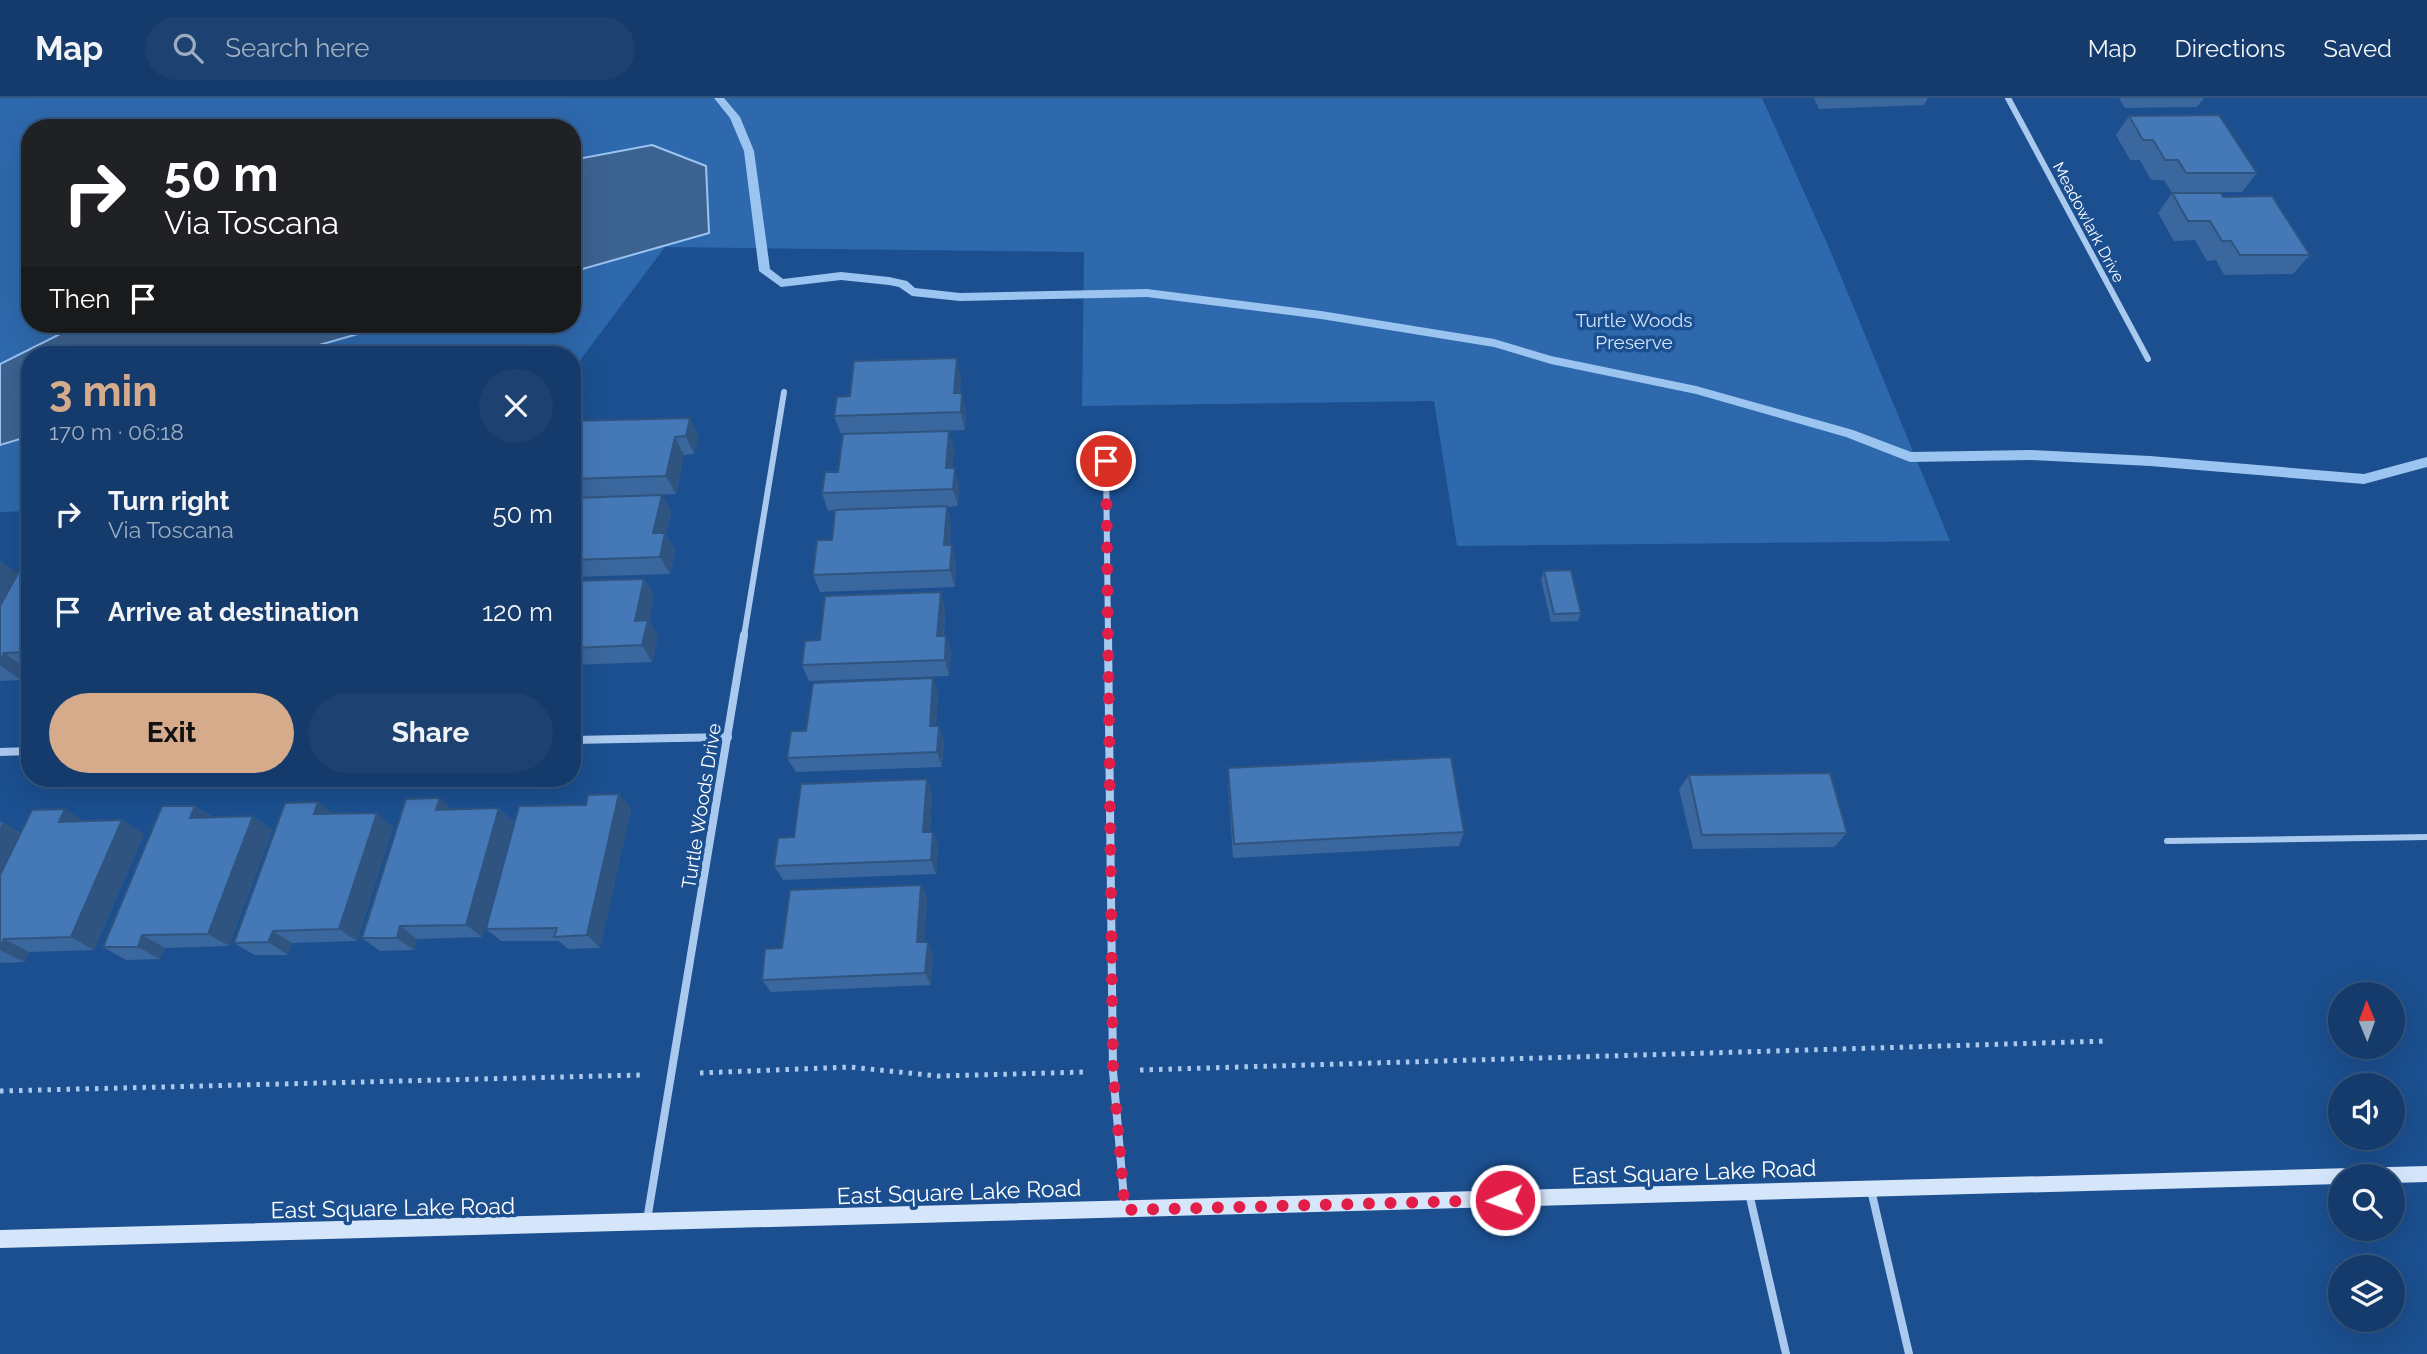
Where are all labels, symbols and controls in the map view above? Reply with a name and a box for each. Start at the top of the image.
search box [145,17,635,80]
text: Map [35,29,103,68]
icon: search [169,29,207,67]
text: Search here [225,33,370,63]
text: Map [2088,34,2137,63]
text: Directions [2175,34,2285,63]
text: Saved [2323,34,2392,63]
text: 50 m [164,145,279,202]
icon: right [49,147,140,238]
street label: Meadowlark Drive [2049,159,2128,286]
text: Via Toscana [164,204,339,241]
icon: arrive [124,280,162,318]
text: Then [49,284,110,314]
park label: Turtle Woods Preserve [1575,309,1693,353]
text: 3 min [49,367,158,416]
button: close [479,369,553,443]
text: 170 m · 06:18 [49,418,184,445]
pin [1076,431,1136,491]
icon: arrive [1087,442,1125,480]
text: Turn right [108,486,229,516]
icon: right [49,495,87,533]
text: 50 m [492,499,553,529]
text: Via Toscana [108,516,234,543]
icon: arrive [49,593,87,631]
text: Arrive at destination [108,597,359,627]
text: 120 m [482,597,553,627]
button: Exit [49,693,294,773]
button: Share [308,693,553,773]
street label: Turtle Woods Drive [677,722,725,890]
north arrow [2328,982,2404,1059]
map controls [2328,982,2405,1332]
button: sound [2328,1073,2405,1150]
street label: East Square Lake Road [1571,1154,1817,1189]
position arrow [1468,1163,1542,1237]
button: search [2328,1164,2405,1241]
street label: East Square Lake Road [836,1174,1082,1209]
street label: East Square Lake Road [270,1192,516,1223]
button: layers [2328,1255,2405,1332]

